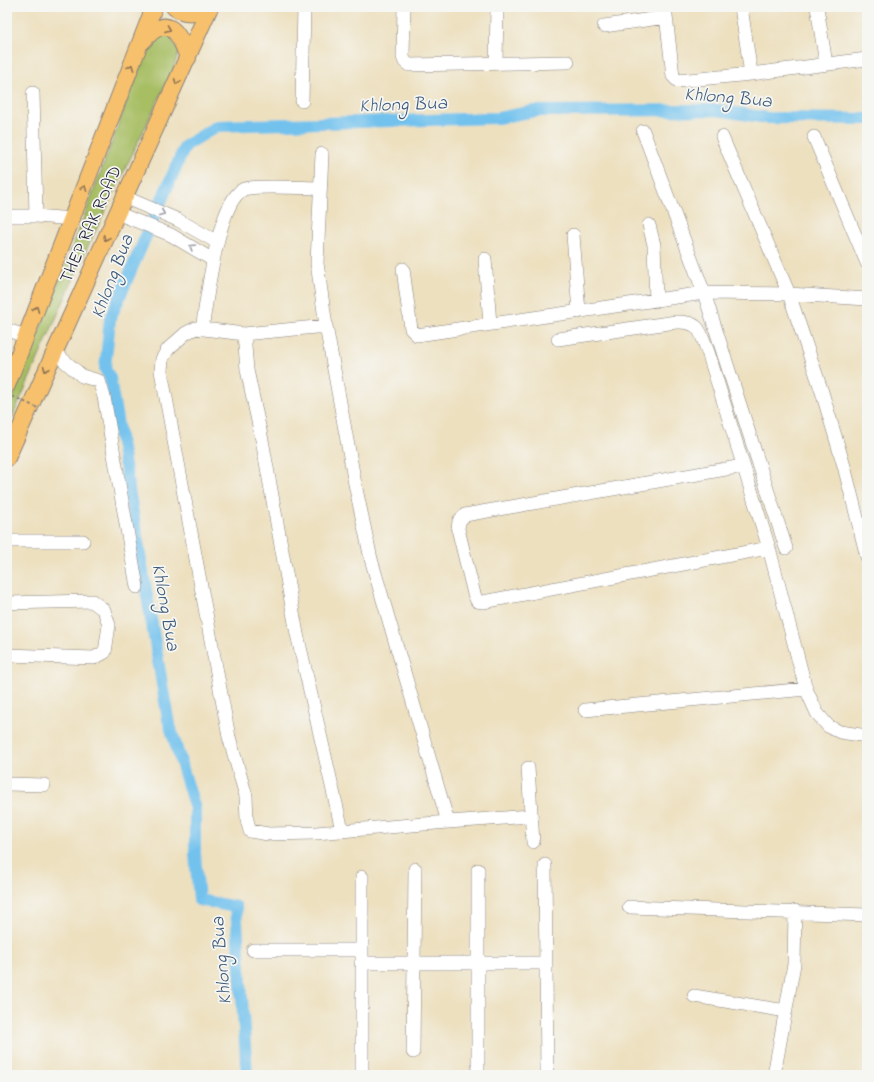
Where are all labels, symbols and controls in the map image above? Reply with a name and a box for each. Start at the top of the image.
one-way arrow [165,24,172,32]
one-way arrow [126,64,134,71]
one-way arrow [174,77,182,85]
water label: Khlong Bua [683,81,773,117]
water label: Khlong Bua [359,90,448,122]
street label: THEP RAK ROAD [54,162,129,288]
one-way arrow [79,185,87,192]
one-way arrow [158,209,165,217]
water label: Khlong Bua [85,230,143,323]
one-way arrow [103,234,111,242]
one-way arrow [189,244,196,252]
one-way arrow [31,306,39,313]
one-way arrow [43,365,51,373]
water label: Khlong Bua [143,562,186,654]
water label: Khlong Bua [205,915,241,1006]

